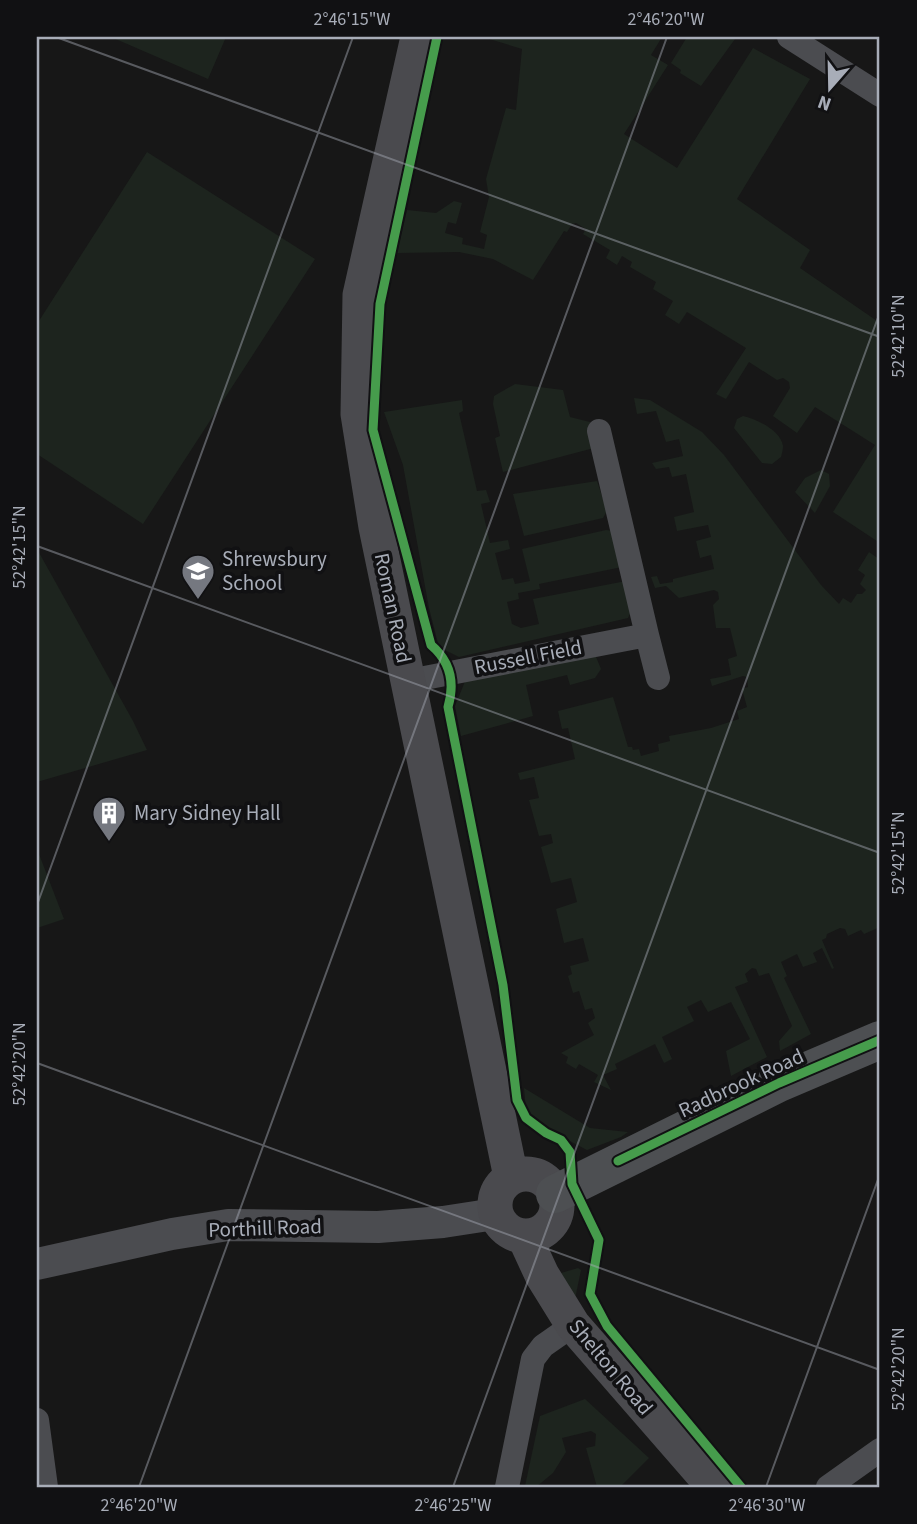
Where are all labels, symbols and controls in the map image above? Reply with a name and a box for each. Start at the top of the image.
text: 2°46'15"W [314,7,391,32]
text: 2°46'20"W [628,7,705,32]
north arrow [794,52,864,122]
text: N [814,88,835,117]
text: 52°42'10"N [886,294,911,378]
text: 52°42'15"N [7,505,32,589]
place label: Shrewsbury School [222,544,327,598]
street label: Roman Road [367,550,419,666]
school or university icon: Shrewsbury School [179,552,217,601]
street label: Russell Field [472,632,584,682]
building icon: Mary Sidney Hall [90,794,128,843]
place label: Mary Sidney Hall [134,798,281,828]
text: 52°42'15"N [886,811,911,895]
text: 52°42'20"N [7,1022,32,1106]
street label: Radbrook Road [673,1041,809,1125]
street label: Porthill Road [208,1211,322,1245]
street label: Shelton Road [562,1312,660,1422]
text: 52°42'20"N [886,1327,911,1411]
text: 2°46'20"W [101,1493,178,1518]
text: 2°46'25"W [415,1493,492,1518]
text: 2°46'30"W [729,1493,806,1518]

